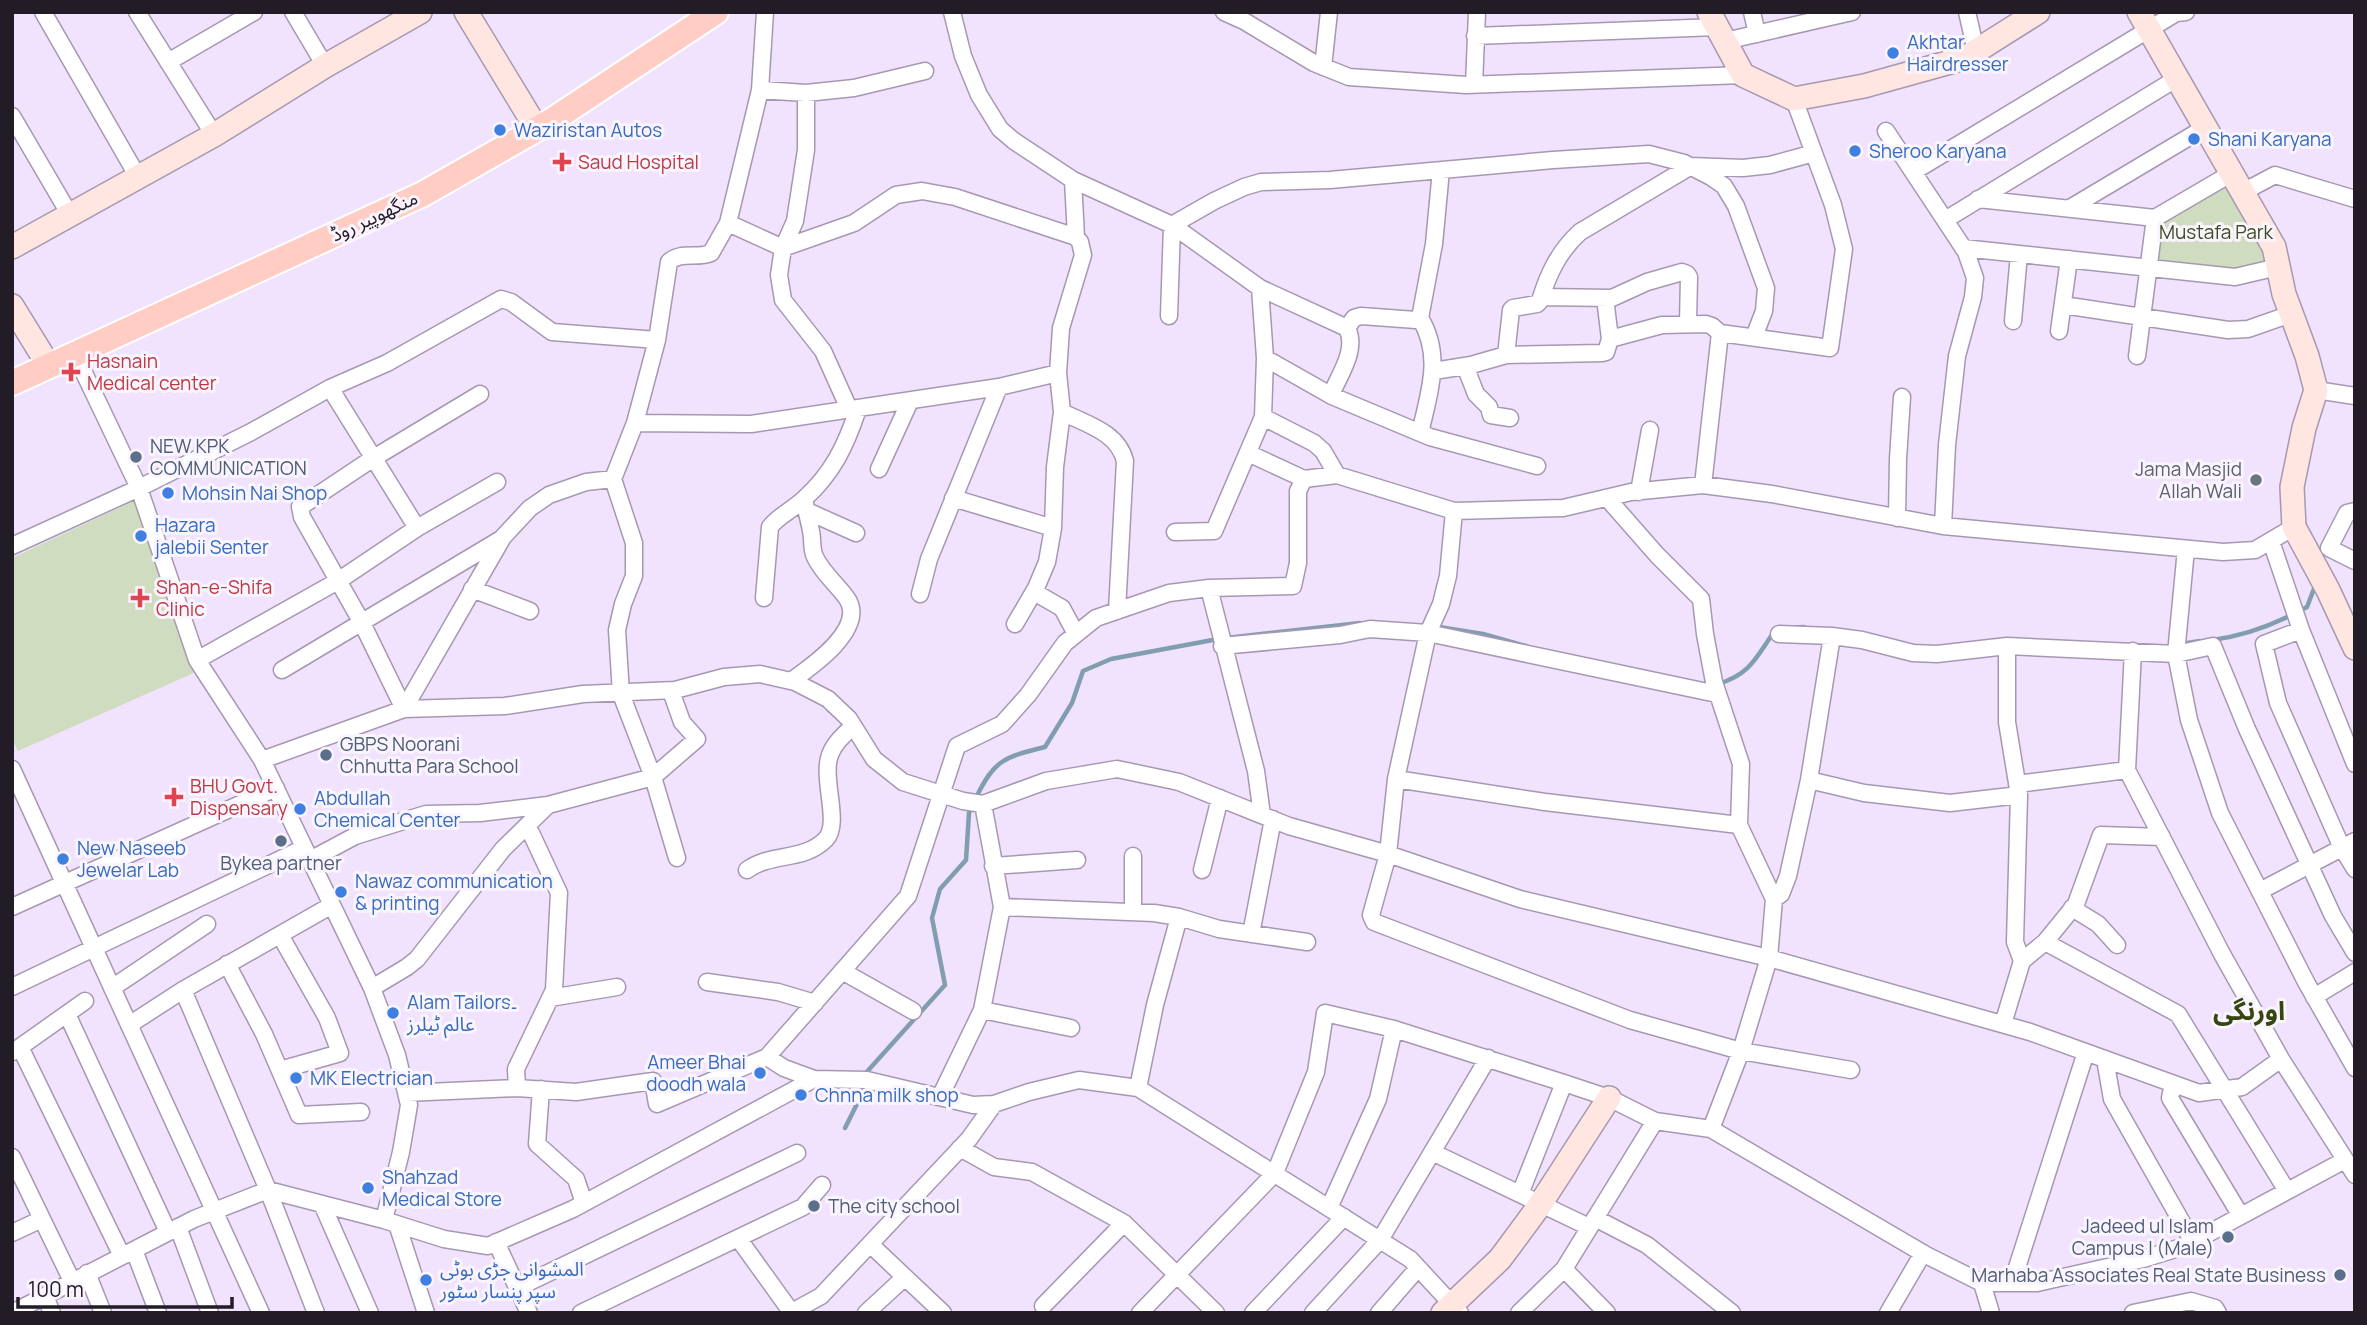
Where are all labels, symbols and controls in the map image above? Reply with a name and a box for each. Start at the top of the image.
place label: Akhtar Hairdresser [1907,29,2009,77]
marker: Akhtar Hairdresser [1885,45,1901,61]
place label: Waziristan Autos [514,117,662,143]
marker: Waziristan Autos [492,122,508,138]
place label: Shani Karyana [2208,126,2332,152]
marker: Shani Karyana [2186,131,2202,147]
place label: Sheroo Karyana [1869,138,2007,164]
marker: Sheroo Karyana [1847,143,1863,159]
place label: Saud Hospital [578,149,699,175]
marker: Saud Hospital [552,152,572,172]
street label: منگھوپیر روڈ [326,184,422,248]
park label: Mustafa Park [2159,219,2274,245]
place label: Hasnain Medical center [87,348,217,396]
marker: Hasnain Medical center [61,362,81,382]
place label: NEW KPK COMMUNICATION [150,433,307,481]
marker: NEW KPK COMMUNICATION [128,449,144,465]
place label: Jama Masjid Allah Wali [2135,456,2242,504]
marker: Jama Masjid Allah Wali [2248,472,2264,488]
place label: Mohsin Nai Shop [182,480,327,506]
marker: Mohsin Nai Shop [160,485,176,501]
place label: Hazara jalebii Senter [154,512,269,560]
marker: Hazara jalebii Senter [133,528,149,544]
place label: Shan-e-Shifa Clinic [156,574,272,622]
marker: Shan-e-Shifa Clinic [130,588,150,608]
place label: GBPS Noorani Chhutta Para School [340,731,519,779]
marker: GBPS Noorani Chhutta Para School [318,747,334,763]
place label: BHU Govt. Dispensary [190,773,288,821]
place label: Abdullah Chemical Center [314,785,461,833]
marker: BHU Govt. Dispensary [164,787,184,807]
marker: Abdullah Chemical Center [292,801,308,817]
marker: Bykea partner [273,833,289,849]
place label: New Naseeb Jewelar Lab [77,835,186,883]
place label: Bykea partner [220,850,342,876]
marker: New Naseeb Jewelar Lab [55,851,71,867]
place label: Nawaz communication & printing [355,868,553,916]
marker: Nawaz communication & printing [333,884,349,900]
place label: Alam Tailors۔ عالم ٹیلرز [406,989,517,1039]
district label: اورنگی [2213,992,2285,1028]
marker: Alam Tailors۔ عالم ٹیلرز [385,1005,401,1021]
place label: Ameer Bhai doodh wala [646,1049,746,1097]
place label: MK Electrician [310,1065,433,1091]
marker: Ameer Bhai doodh wala [752,1065,768,1081]
marker: MK Electrician [288,1070,304,1086]
place label: Chnna milk shop [815,1082,959,1108]
marker: Chnna milk shop [793,1087,809,1103]
place label: Shahzad Medical Store [382,1164,502,1212]
marker: Shahzad Medical Store [360,1180,376,1196]
place label: The city school [828,1193,960,1219]
marker: The city school [806,1198,822,1214]
place label: Jadeed ul Islam Campus I (Male) [2072,1213,2214,1261]
marker: Jadeed ul Islam Campus I (Male) [2220,1229,2236,1245]
place label: المشوانی جڑی بوٹی سپر پنسار سٹور [439,1256,584,1304]
place label: Marhaba Associates Real State Business [1971,1262,2326,1288]
scale bar [18,1266,231,1310]
marker: Marhaba Associates Real State Business [2332,1267,2348,1283]
marker: المشوانی جڑی بوٹی سپر پنسار سٹور [418,1272,434,1288]
text: 100 m [28,1275,84,1303]

